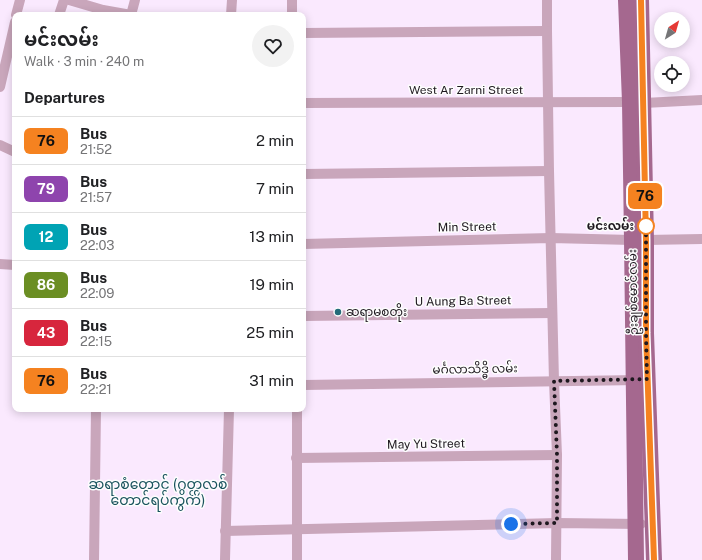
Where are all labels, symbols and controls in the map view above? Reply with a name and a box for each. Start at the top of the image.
north arrow [654,12,690,48]
map controls [654,12,690,92]
button: heart [252,25,294,67]
text: မင်းလမ်း [24,28,99,50]
text: Walk · 3 min · 240 m [24,54,144,69]
button: locate [654,56,690,92]
street label: West Ar Zarni Street [409,83,523,97]
text: Departures [24,89,105,106]
text: Bus [80,125,107,142]
text: 2 min [256,132,294,149]
text: 76 [37,133,55,149]
text: 21:52 [80,142,112,157]
text: Bus [80,173,107,190]
text: 7 min [256,180,294,197]
text: 79 [37,181,55,197]
line badge: 76 [627,183,663,209]
text: 76 [636,188,654,204]
text: 21:57 [80,190,112,205]
place label: မင်းလမ်း [587,216,634,233]
marker: မင်းလမ်း [637,217,655,235]
street label: Min Street [438,219,497,235]
text: Bus [80,221,107,238]
text: 13 min [249,228,294,245]
text: 12 [39,229,53,245]
text: 22:03 [80,238,115,253]
street label: ဦးချစ်မောင်လမ်း [623,249,644,335]
text: Bus [80,269,107,286]
text: 19 min [249,276,294,293]
text: 86 [37,277,55,293]
text: 22:09 [80,286,114,301]
street label: U Aung Ba Street [415,293,512,309]
place label: ဆရာမစတိုး [346,303,407,322]
marker: ဆရာမစတိုး [333,307,343,317]
text: Bus [80,317,107,334]
text: 25 min [246,324,294,341]
text: 43 [37,325,55,341]
text: 22:15 [80,334,112,349]
street label: မင်္ဂလာသိဒ္ဓိ လမ်း [432,359,518,380]
text: Bus [80,365,107,382]
text: 31 min [249,372,294,389]
text: 76 [37,373,55,389]
text: 22:21 [80,382,112,397]
street label: May Yu Street [387,436,465,452]
district label: ဆရာစံတောင် (ဂွတ္တလစ် တောင်ရပ်ကွက်) [88,474,228,512]
your location [501,514,521,534]

